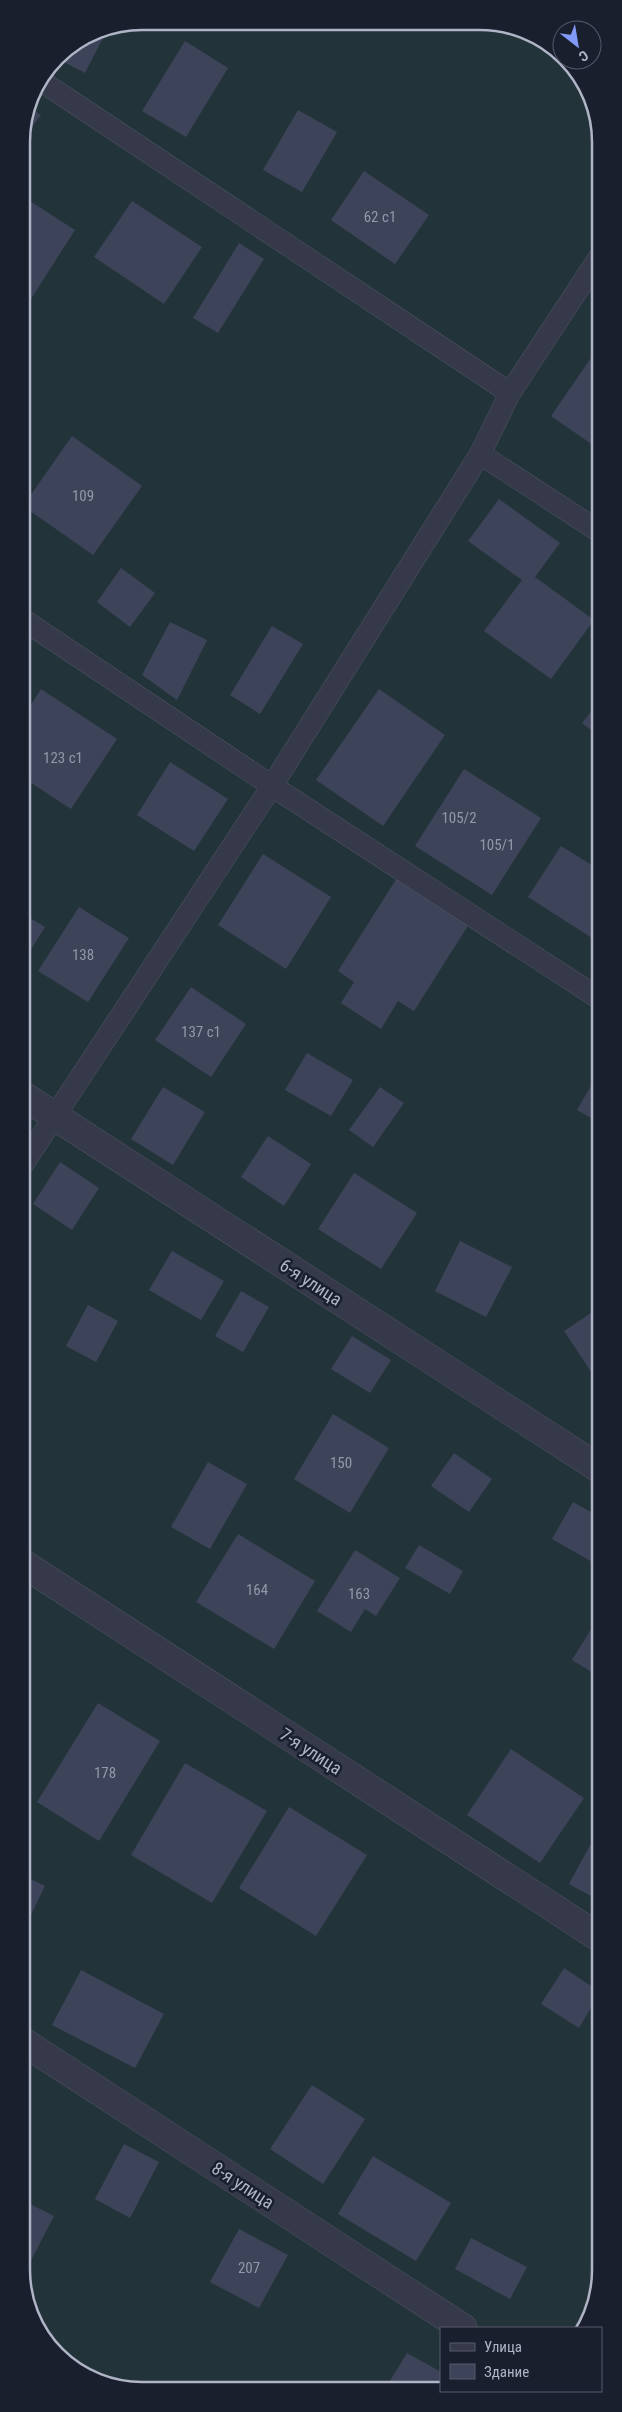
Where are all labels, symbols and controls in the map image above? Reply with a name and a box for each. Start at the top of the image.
north arrow [552,20,602,70]
text: С [576,47,591,65]
house number: 62 с1 [364,208,396,226]
house number: 109 [72,487,94,505]
house number: 123 с1 [43,749,83,767]
house number: 105/2 [441,809,477,827]
house number: 105/1 [479,836,515,854]
house number: 138 [72,946,94,964]
house number: 137 c1 [181,1023,221,1041]
street label: 6-я улица [276,1254,346,1310]
house number: 150 [330,1454,352,1472]
house number: 164 [246,1581,268,1599]
house number: 163 [348,1585,370,1603]
street label: 7-я улица [276,1723,346,1779]
house number: 178 [94,1764,116,1782]
street label: 8-я улица [208,2157,278,2213]
house number: 207 [238,2259,260,2277]
legend [440,2327,602,2392]
text: Улица [484,2338,522,2356]
text: Здание [484,2363,529,2381]

